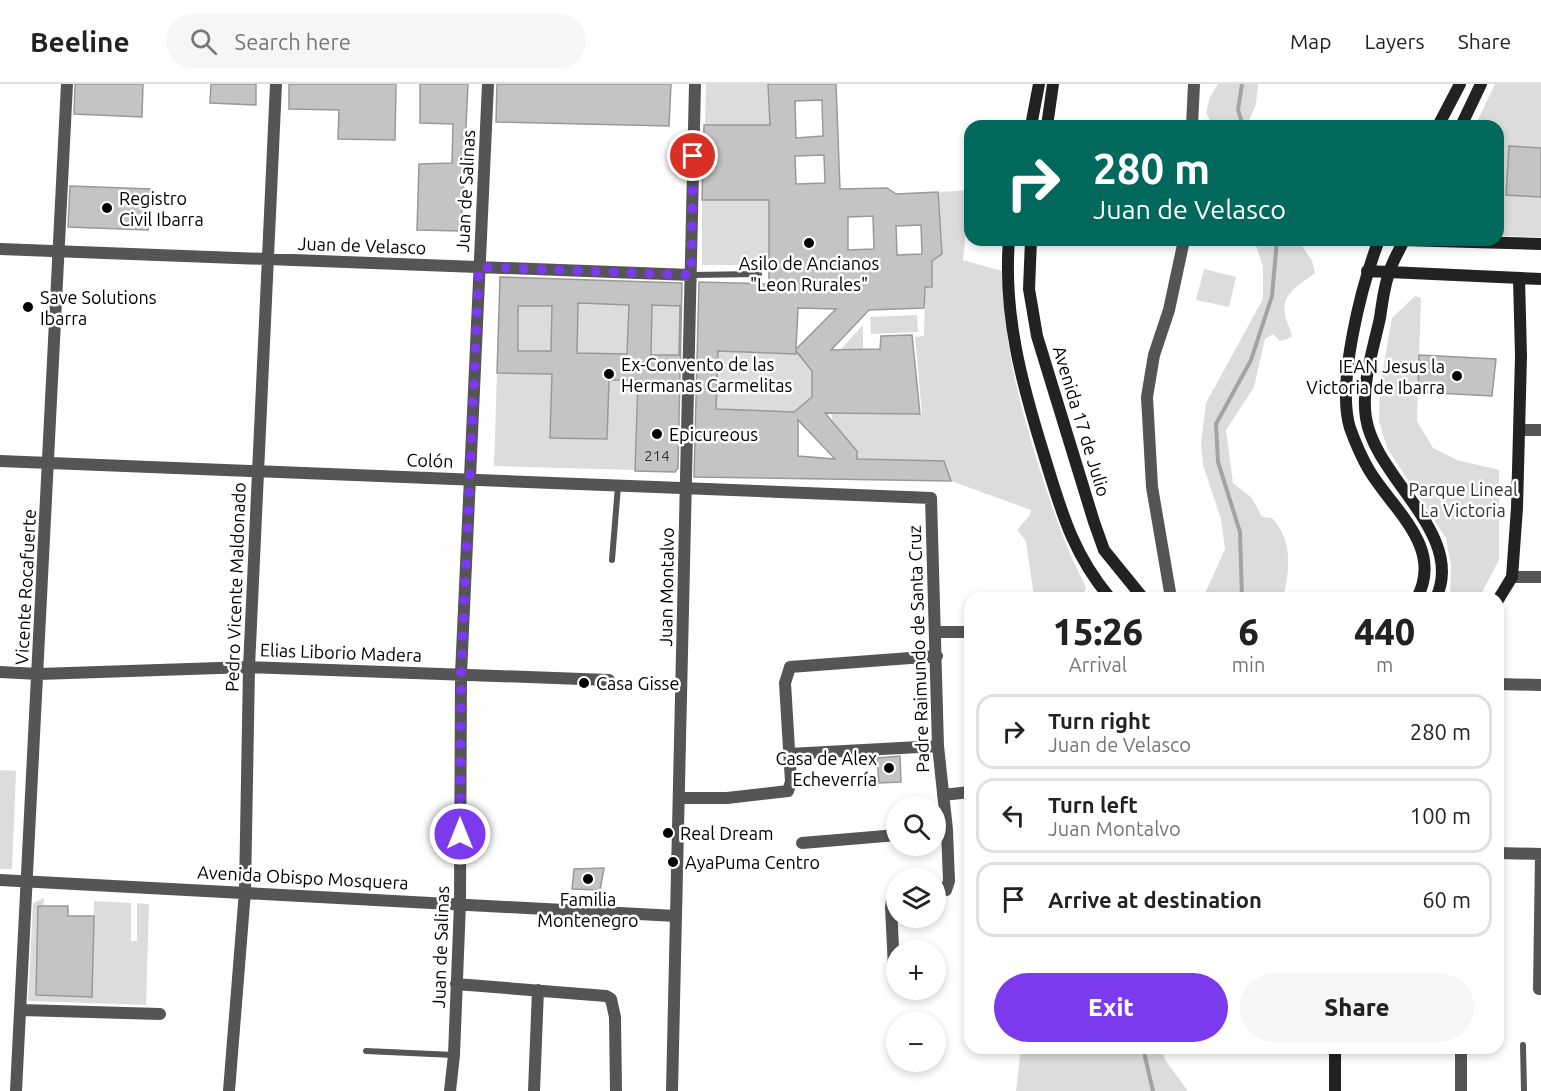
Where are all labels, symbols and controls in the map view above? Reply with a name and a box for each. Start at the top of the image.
search box [166,14,586,68]
icon: search [187,25,220,58]
text: Beeline [30,26,130,57]
text: Search here [235,29,351,54]
text: Map [1290,29,1331,53]
text: Layers [1364,29,1425,53]
text: Share [1458,29,1511,53]
street label: Juan de Salinas [452,129,478,253]
pin [667,130,718,181]
icon: arrive [676,139,709,172]
icon: right [994,144,1072,222]
text: 280 m [1093,145,1210,192]
place label: Registro Civil Ibarra [119,188,204,229]
text: Juan de Velasco [1093,194,1286,224]
marker: Registro Civil Ibarra [100,201,114,215]
street label: Juan de Velasco [297,233,427,257]
marker: Asilo de Ancianos "Leon Rurales" [802,236,816,250]
place label: Asilo de Ancianos "Leon Rurales" [739,253,880,294]
place label: Save Solutions Ibarra [40,287,157,328]
marker: Save Solutions Ibarra [21,300,35,314]
street label: Avenida 17 de Julio [1050,343,1114,499]
place label: Ex-Convento de las Hermanas Carmelitas [621,354,793,395]
place label: IEAN Jesus la Victoria de Ibarra [1306,356,1445,397]
marker: Ex-Convento de las Hermanas Carmelitas [602,367,616,381]
marker: IEAN Jesus la Victoria de Ibarra [1450,369,1464,383]
place label: Epicureous [669,424,758,444]
marker: Epicureous [650,427,664,441]
house number: 214 [644,447,670,464]
street label: Colón [406,449,454,471]
park label: Parque Lineal La Victoria [1408,479,1518,520]
street label: Pedro Vicente Maldonado [221,482,249,692]
street label: Vicente Rocafuerte [11,509,39,665]
street label: Padre Raimundo de Santa Cruz [904,525,932,773]
street label: Juan Montalvo [655,527,677,647]
text: 15:26 [1053,611,1143,652]
text: 6 [1238,611,1259,652]
text: 440 [1354,611,1415,652]
street label: Elias Liborio Madera [260,639,422,665]
text: Arrival [1069,653,1127,676]
text: min [1232,653,1265,676]
text: m [1376,653,1393,676]
place label: Casa Gisse [596,673,679,693]
marker: Casa Gisse [577,676,591,690]
text: Turn right [1048,708,1150,733]
icon: right [997,715,1030,748]
text: 280 m [1410,719,1471,744]
text: Juan de Velasco [1048,733,1191,756]
place label: Casa de Alex Echeverría [775,748,877,789]
marker: Casa de Alex Echeverría [882,761,896,775]
text: Turn left [1048,792,1138,817]
map controls [886,796,946,1072]
button: search [886,796,946,856]
icon: left [997,799,1030,832]
position arrow [428,802,492,866]
text: 100 m [1410,803,1471,828]
text: Juan Montalvo [1048,817,1181,840]
place label: Real Dream [680,823,773,843]
marker: Real Dream [661,826,675,840]
place label: AyaPuma Centro [685,852,820,872]
marker: AyaPuma Centro [666,855,680,869]
street label: Avenida Obispo Mosquera [197,861,409,893]
button: layers [886,868,946,928]
marker: Familia Montenegro [581,872,595,886]
icon: arrive [997,883,1030,916]
street label: Juan de Salinas [428,885,452,1009]
text: Arrive at destination [1048,887,1262,912]
text: 60 m [1422,887,1471,912]
place label: Familia Montenegro [537,889,639,930]
button: + [886,940,946,1000]
button: Exit [994,973,1228,1042]
button: Share [1240,973,1474,1042]
button: − [886,1012,946,1072]

